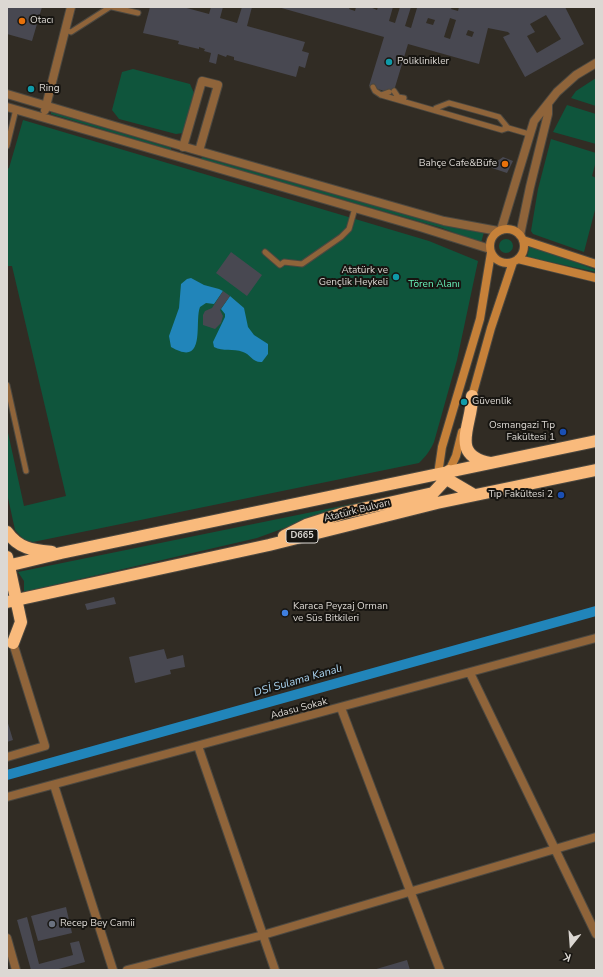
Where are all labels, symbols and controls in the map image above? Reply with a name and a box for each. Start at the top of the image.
place label: Otacı [30,15,53,27]
marker: Otacı [17,16,27,26]
place label: Poliklinikler [397,56,449,68]
marker: Poliklinikler [384,57,394,67]
place label: Ring [39,83,60,95]
marker: Ring [26,84,36,94]
place label: Bahçe Cafe&Büfe [419,158,497,170]
marker: Bahçe Cafe&Büfe [500,159,510,169]
place label: Atatürk ve Gençlik Heykeli [319,265,388,288]
marker: Atatürk ve Gençlik Heykeli [391,272,401,282]
park label: Tören Alanı [408,279,460,291]
place label: Güvenlik [472,396,511,408]
marker: Güvenlik [459,397,469,407]
place label: Osmangazi Tıp Fakültesi 1 [489,420,555,444]
marker: Osmangazi Tıp Fakültesi 1 [558,427,568,437]
place label: Tıp Fakültesi 2 [488,489,553,501]
marker: Tıp Fakültesi 2 [556,490,566,500]
street label: Atatürk Bulvarı [323,497,391,525]
road number: D665 [286,529,318,543]
place label: Karaca Peyzaj Orman ve Süs Bitkileri [293,601,388,624]
marker: Karaca Peyzaj Orman ve Süs Bitkileri [280,608,290,618]
water label: DSİ Sulama Kanalı [252,662,344,700]
street label: Adasu Sokak [269,696,329,722]
place label: Recep Bey Camii [60,918,135,930]
marker: Recep Bey Camii [47,919,57,929]
north arrow [551,925,591,965]
text: K [562,949,573,965]

